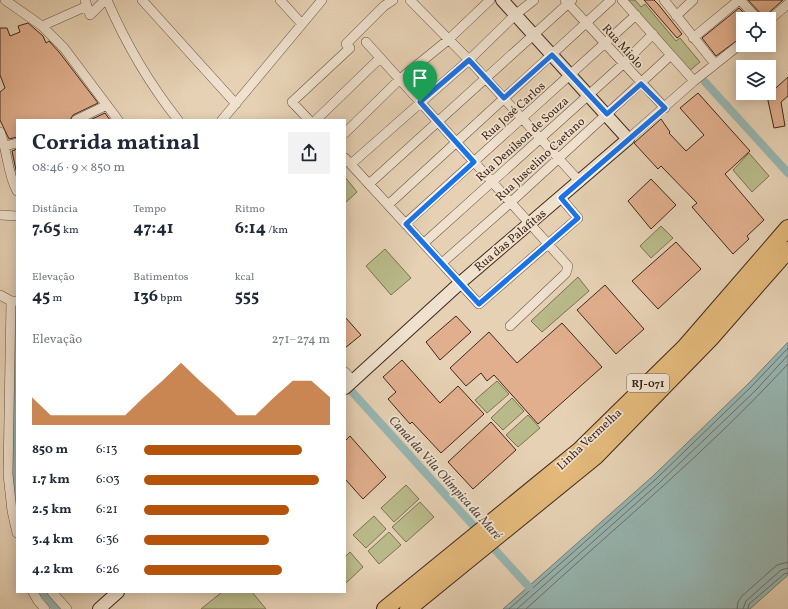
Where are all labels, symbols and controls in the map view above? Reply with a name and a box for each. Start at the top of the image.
map controls [736,12,776,100]
button: locate [736,12,776,52]
street label: Rua Miolo [598,21,646,72]
button: layers [736,60,776,100]
pin [403,61,437,102]
icon: arrive [409,67,431,89]
street label: Rua José Carlos [478,79,549,145]
street label: Rua Denilson de Souza [473,94,573,186]
street label: Rua Juscelino Caetano [493,114,589,205]
text: Corrida matinal [32,128,200,159]
button: share [288,132,330,174]
text: 08:46 · 9 × 850 m [32,159,125,177]
text: Distância [32,202,78,217]
text: Tempo [133,202,166,217]
text: Ritmo [235,202,265,217]
street label: Rua das Palafitas [471,206,550,275]
text: 7.65 [32,217,61,240]
text: 47:41 [133,217,174,240]
text: 6:14 [235,217,266,240]
text: km [61,223,79,238]
text: /km [266,223,288,238]
text: Elevação [32,270,75,285]
text: Batimentos [133,270,189,285]
text: kcal [235,270,254,285]
text: 45 [32,285,50,308]
text: 136 [133,285,158,308]
text: 555 [235,285,259,308]
text: m [50,291,62,306]
text: bpm [158,291,182,306]
text: Elevação [32,331,82,349]
text: 271–274 m [271,331,330,349]
road number: RJ-071 [627,374,669,392]
street label: Linha Vermelha [554,405,626,474]
water label: Canal da Vila Olímpica da Maré [384,412,506,545]
text: 850 m [32,441,68,459]
text: 6:13 [96,441,117,459]
text: 1.7 km [32,471,70,489]
text: 6:03 [96,471,120,489]
text: 2.5 km [32,501,72,519]
text: 6:21 [96,501,118,519]
text: 3.4 km [32,531,73,549]
text: 6:36 [96,531,119,549]
text: 4.2 km [32,561,73,579]
text: 6:26 [96,561,119,579]

